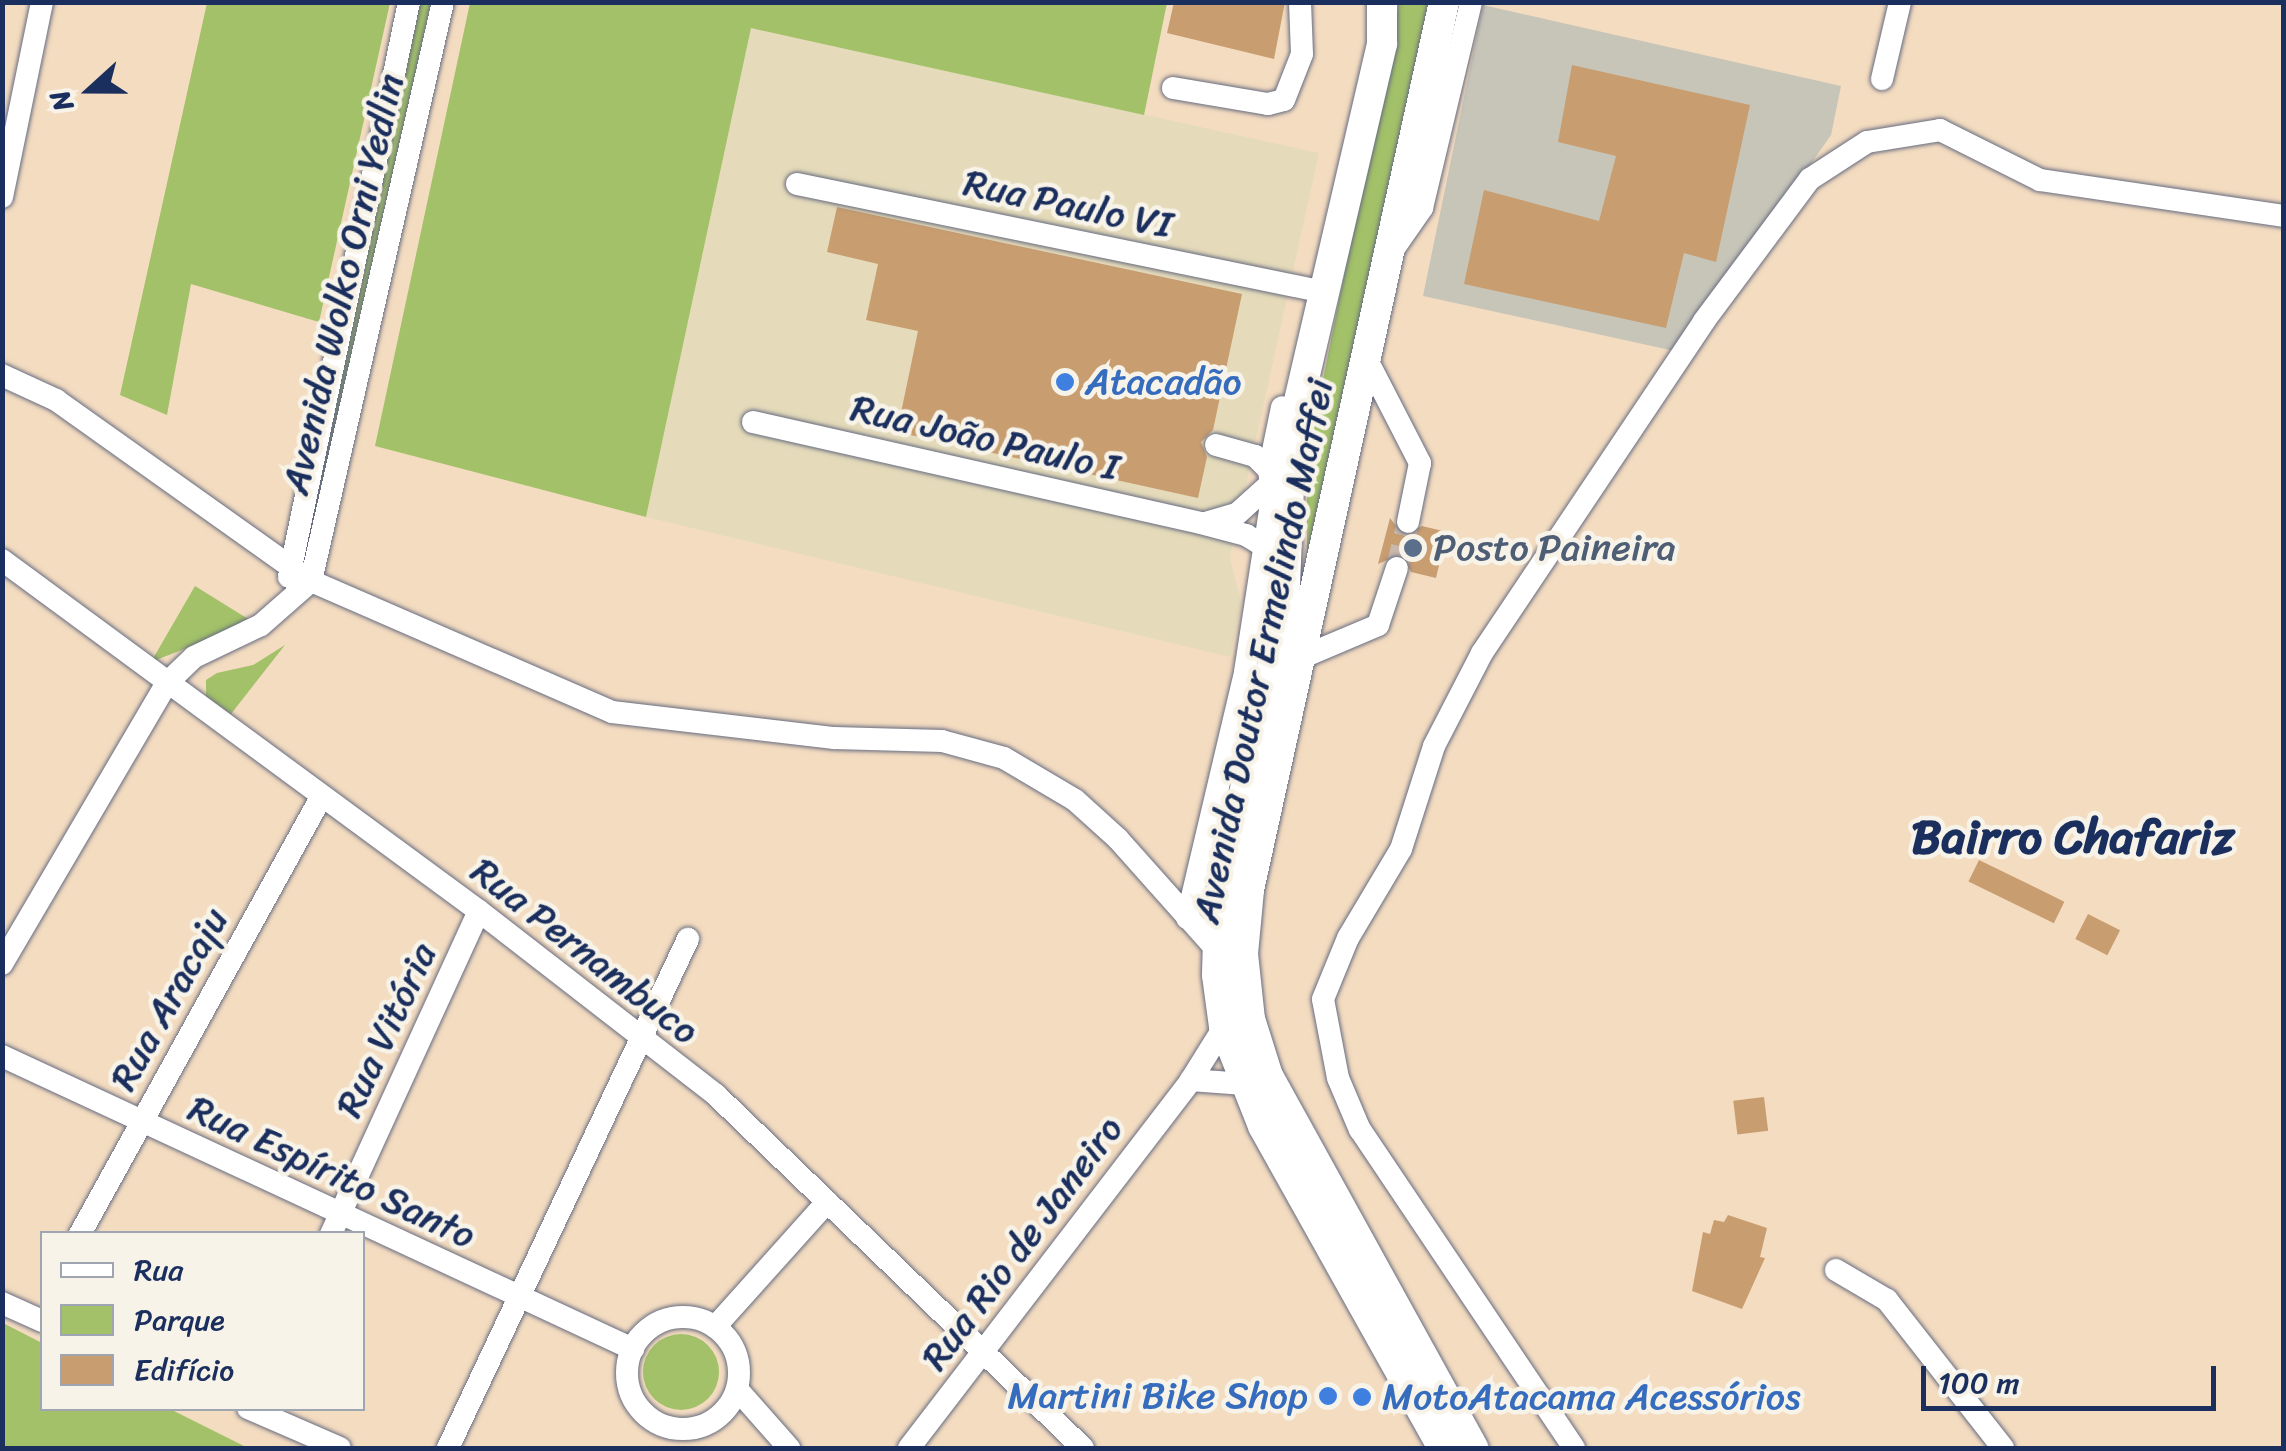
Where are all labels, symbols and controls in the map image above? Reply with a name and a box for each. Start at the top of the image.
north arrow [40,40,140,140]
street label: Avenida Wolko Orni Yedlin [272,69,414,499]
text: N [35,83,88,119]
street label: Rua Paulo VI [960,160,1176,248]
place label: Atacadão [1085,359,1242,405]
marker: Atacadão [1054,371,1076,393]
street label: Avenida Doutor Ermelindo Maffei [1183,375,1343,927]
street label: Rua João Paulo I [846,385,1124,491]
place label: Posto Paineira [1433,525,1675,571]
marker: Posto Paineira [1402,537,1424,559]
district label: Bairro Chafariz [1911,808,2235,866]
street label: Rua Pernambuco [461,847,709,1055]
street label: Rua Aracaju [100,900,238,1098]
street label: Rua Vitória [326,936,446,1124]
street label: Rua Espírito Santo [181,1085,483,1259]
street label: Rua Rio de Janeiro [911,1107,1133,1379]
legend [40,1231,365,1411]
text: Rua [134,1243,183,1297]
text: Parque [134,1293,225,1347]
text: Edifício [134,1343,234,1397]
scale bar [1926,1346,2221,1408]
text: 100 m [1938,1356,2020,1410]
place label: Martini Bike Shop [1007,1373,1308,1419]
place label: MotoAtacama Acessórios [1382,1374,1803,1420]
marker: Martini Bike Shop [1317,1385,1339,1407]
marker: MotoAtacama Acessórios [1351,1386,1373,1408]

